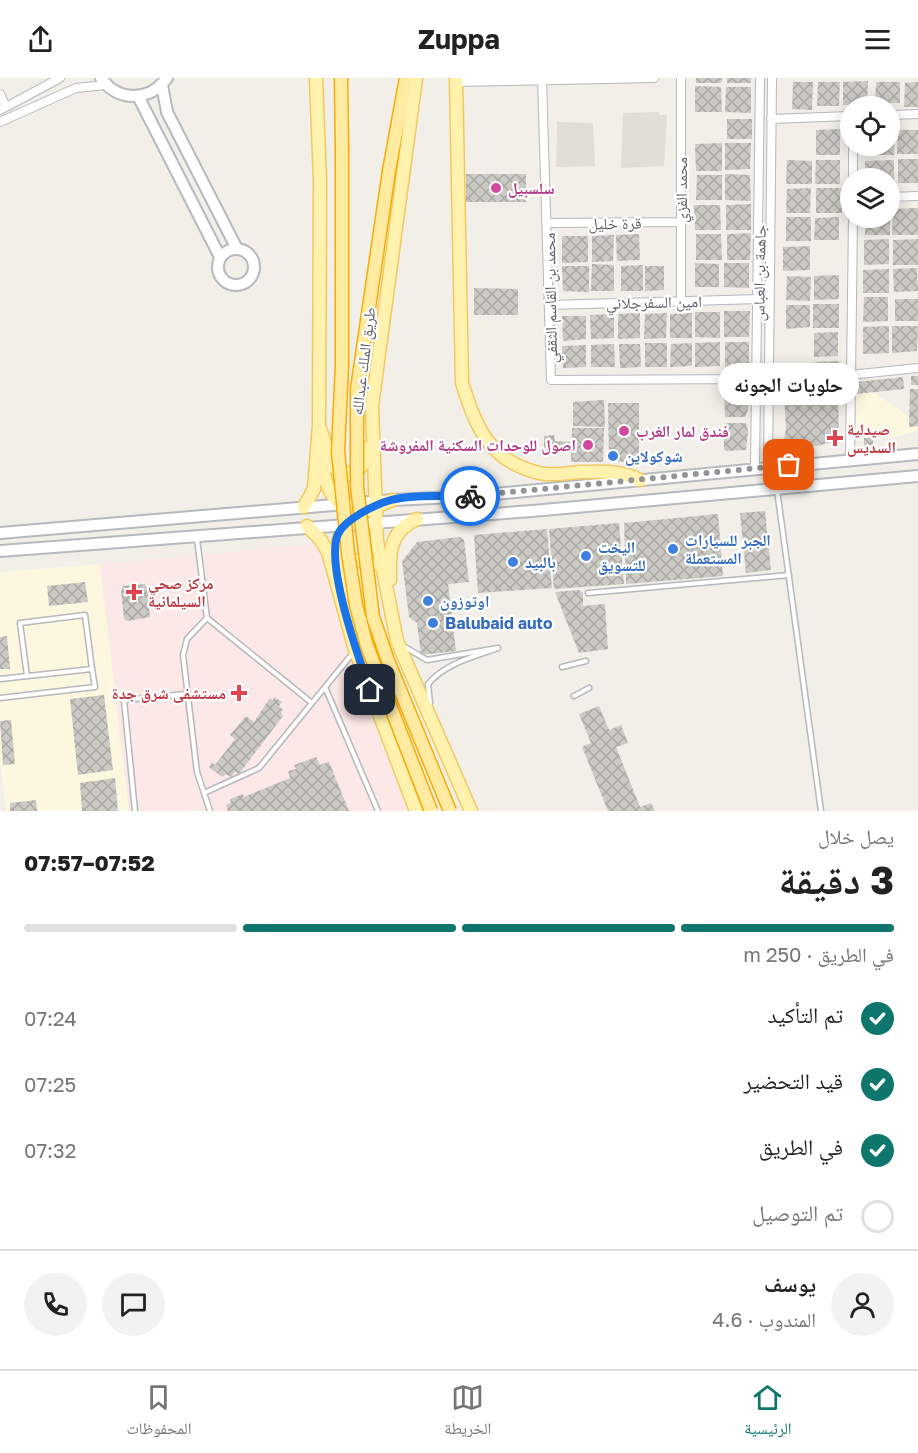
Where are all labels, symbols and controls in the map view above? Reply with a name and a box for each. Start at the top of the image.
icon: share [24,23,57,56]
text: Zuppa [418,23,500,55]
icon: menu [861,23,894,56]
map controls [840,96,900,228]
button: locate [840,96,900,156]
street label: محمد الفزي [671,157,694,223]
button: layers [840,168,900,228]
place label: سلسبيل [508,178,555,198]
marker: سلسبيل [489,181,503,195]
street label: قرة خليل [588,213,642,234]
street label: جاهمة بن العباس [748,224,771,322]
street label: محمد بن القاسم الثقفي [539,232,564,364]
street label: امين السفرجلاني [606,291,702,316]
street label: طريق الملك عبدالله [346,306,381,416]
callout: حلويات الجونه [718,363,860,405]
text: حلويات الجونه [734,372,843,396]
place label: صيدلية السديس [847,419,896,457]
place label: فندق لمار الغرب [636,421,729,441]
marker: فندق لمار الغرب [617,424,631,438]
marker: صيدلية السديس [828,431,842,445]
place label: اصول للوحدات السكنية المفروشة [380,435,576,455]
marker: اصول للوحدات السكنية المفروشة [581,438,595,452]
pin [763,439,814,490]
place label: شوكولاين [625,446,683,466]
icon: bag [772,448,805,481]
marker: شوكولاين [606,449,620,463]
courier [440,466,500,526]
icon: bike [454,480,487,513]
place label: الجبر للسيارات المستعملة [685,530,771,568]
place label: اليخت للتسويق [598,537,646,575]
marker: الجبر للسيارات المستعملة [666,542,680,556]
marker: اليخت للتسويق [579,549,593,563]
place label: بالبيد [525,552,556,572]
marker: بالبيد [506,555,520,569]
place label: مركز صحي السيلمانية [148,573,214,611]
marker: مركز صحي السيلمانية [125,583,143,601]
place label: اوتوزون [440,591,489,611]
marker: اوتوزون [421,594,435,608]
place label: Balubaid auto [445,613,553,633]
marker: Balubaid auto [426,616,440,630]
pin [344,664,395,715]
icon: home [353,673,386,706]
place label: مستشفى شرق جدة [112,683,226,703]
marker: مستشفى شرق جدة [230,684,248,702]
text: يصل خلال [818,824,894,848]
text: 07:52–07:57 [24,849,155,876]
text: 3 دقيقة [779,856,894,903]
text: في الطريق · 250 m [743,942,894,966]
text: تم التأكيد [767,1001,843,1028]
icon: check [861,1002,894,1035]
text: 07:24 [24,1006,77,1030]
text: قيد التحضير [744,1067,843,1094]
icon: check [861,1068,894,1101]
text: 07:25 [24,1072,76,1096]
text: في الطريق [759,1133,843,1160]
icon: check [861,1134,894,1167]
text: 07:32 [24,1138,76,1162]
text: تم التوصيل [752,1199,843,1226]
text: يوسف [764,1270,816,1297]
button: phone [24,1273,87,1336]
button: chat [102,1273,165,1336]
button: person [831,1273,894,1336]
text: المندوب · 4.6 [712,1307,816,1331]
tab: المحفوظات [126,1381,192,1444]
tab: الخريطة [444,1381,491,1444]
tab: الرئيسية [744,1381,792,1444]

